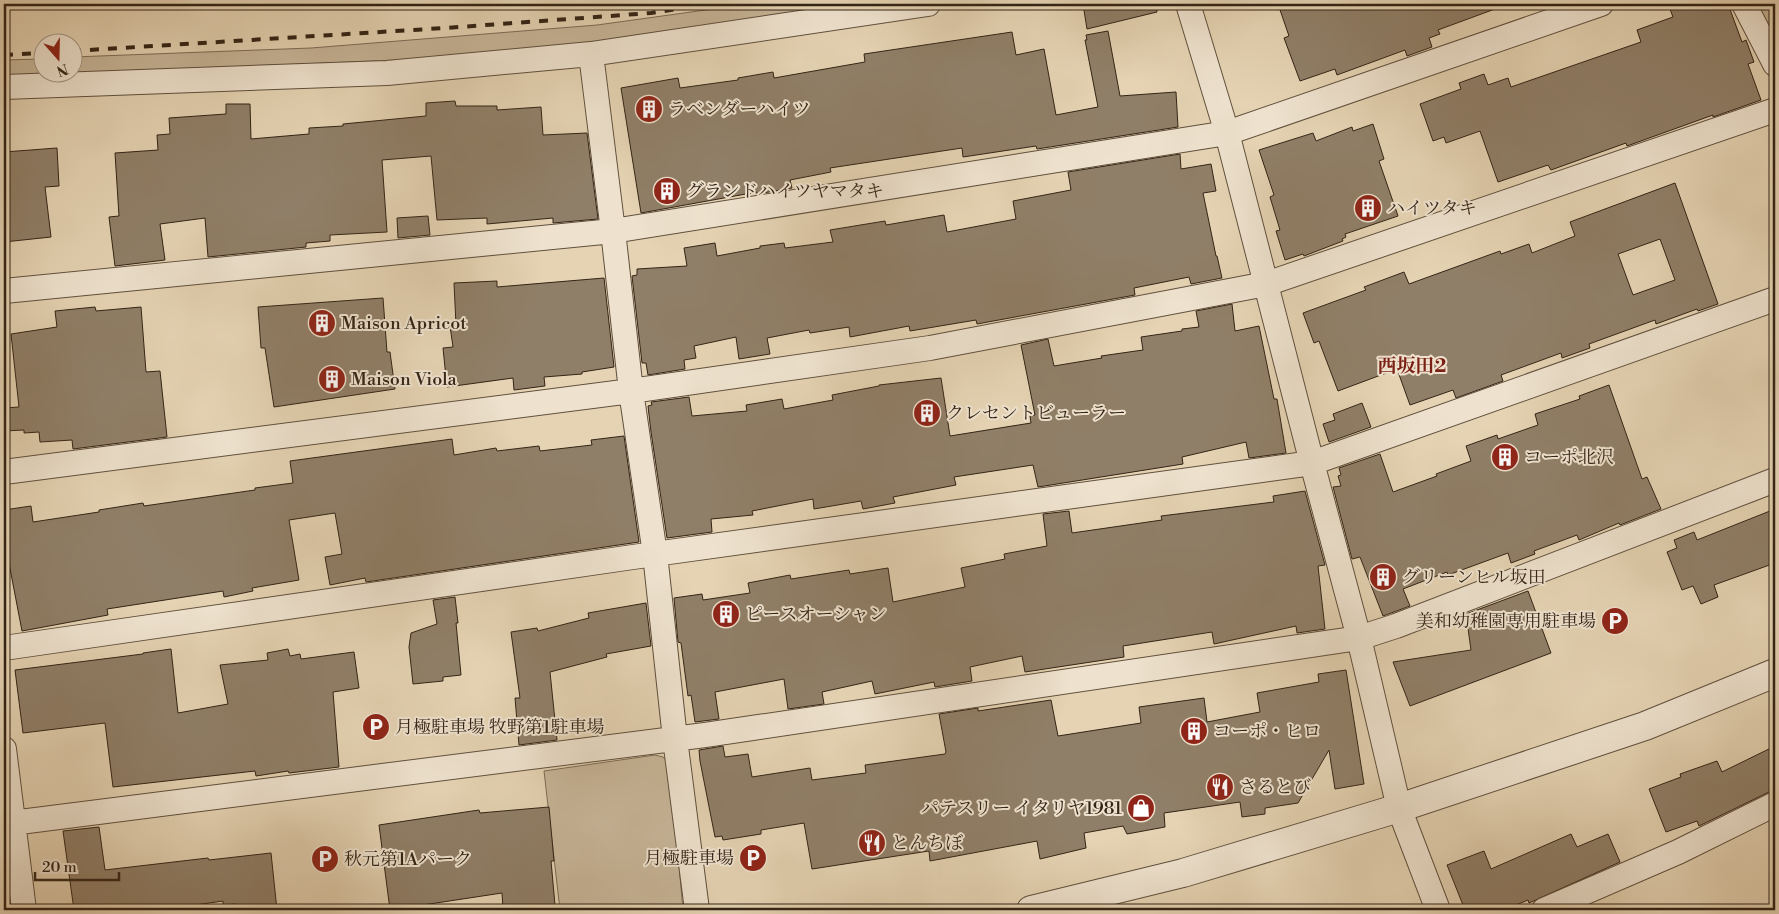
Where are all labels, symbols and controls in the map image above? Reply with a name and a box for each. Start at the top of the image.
north arrow [32,32,82,82]
text: N [54,59,70,80]
building icon: ラベンダーハイツ [634,94,664,124]
place label: ラベンダーハイツ [668,98,810,121]
building icon: グランドハイツヤマタキ [652,176,682,206]
place label: グランドハイツヤマタキ [686,180,884,203]
building icon: ハイツタキ [1353,193,1383,223]
place label: ハイツタキ [1387,197,1477,220]
building icon: Maison Apricot [307,308,337,338]
place label: Maison Apricot [341,312,467,335]
district label: 西坂田2 [1378,354,1446,378]
building icon: Maison Viola [317,364,347,394]
place label: Maison Viola [351,368,458,391]
building icon: クレセントビューラー [912,398,942,428]
place label: クレセントビューラー [946,402,1126,425]
building icon: コーポ北沢 [1490,442,1520,472]
place label: コーポ北沢 [1524,446,1614,469]
building icon: グリーンヒル坂田 [1368,562,1398,592]
place label: グリーンヒル坂田 [1402,566,1546,589]
building icon: ピースオーシャン [711,599,741,629]
place label: ピースオーシャン [745,603,887,626]
parking icon: 美和幼稚園専用駐車場 [1600,606,1630,636]
place label: 美和幼稚園専用駐車場 [1416,610,1596,633]
parking icon: 月極駐車場 牧野第1駐車場 [361,712,391,742]
place label: 月極駐車場 牧野第1駐車場 [395,716,604,739]
building icon: コーポ・ヒロ [1179,716,1209,746]
place label: コーポ・ヒロ [1213,720,1321,743]
restaurant icon: さるとび [1205,772,1235,802]
place label: さるとび [1239,776,1311,799]
shop icon: パテスリー イタリヤ1981 [1126,793,1156,823]
place label: パテスリー イタリヤ1981 [921,797,1122,820]
restaurant icon: とんちぼ [857,828,887,858]
place label: とんちぼ [891,832,963,855]
parking icon: 月極駐車場 [738,843,768,873]
parking icon: 秋元第1Aパーク [310,844,340,874]
place label: 月極駐車場 [644,847,734,870]
place label: 秋元第1Aパーク [344,848,472,871]
scale bar [35,849,119,881]
text: 20 m [42,858,77,877]

